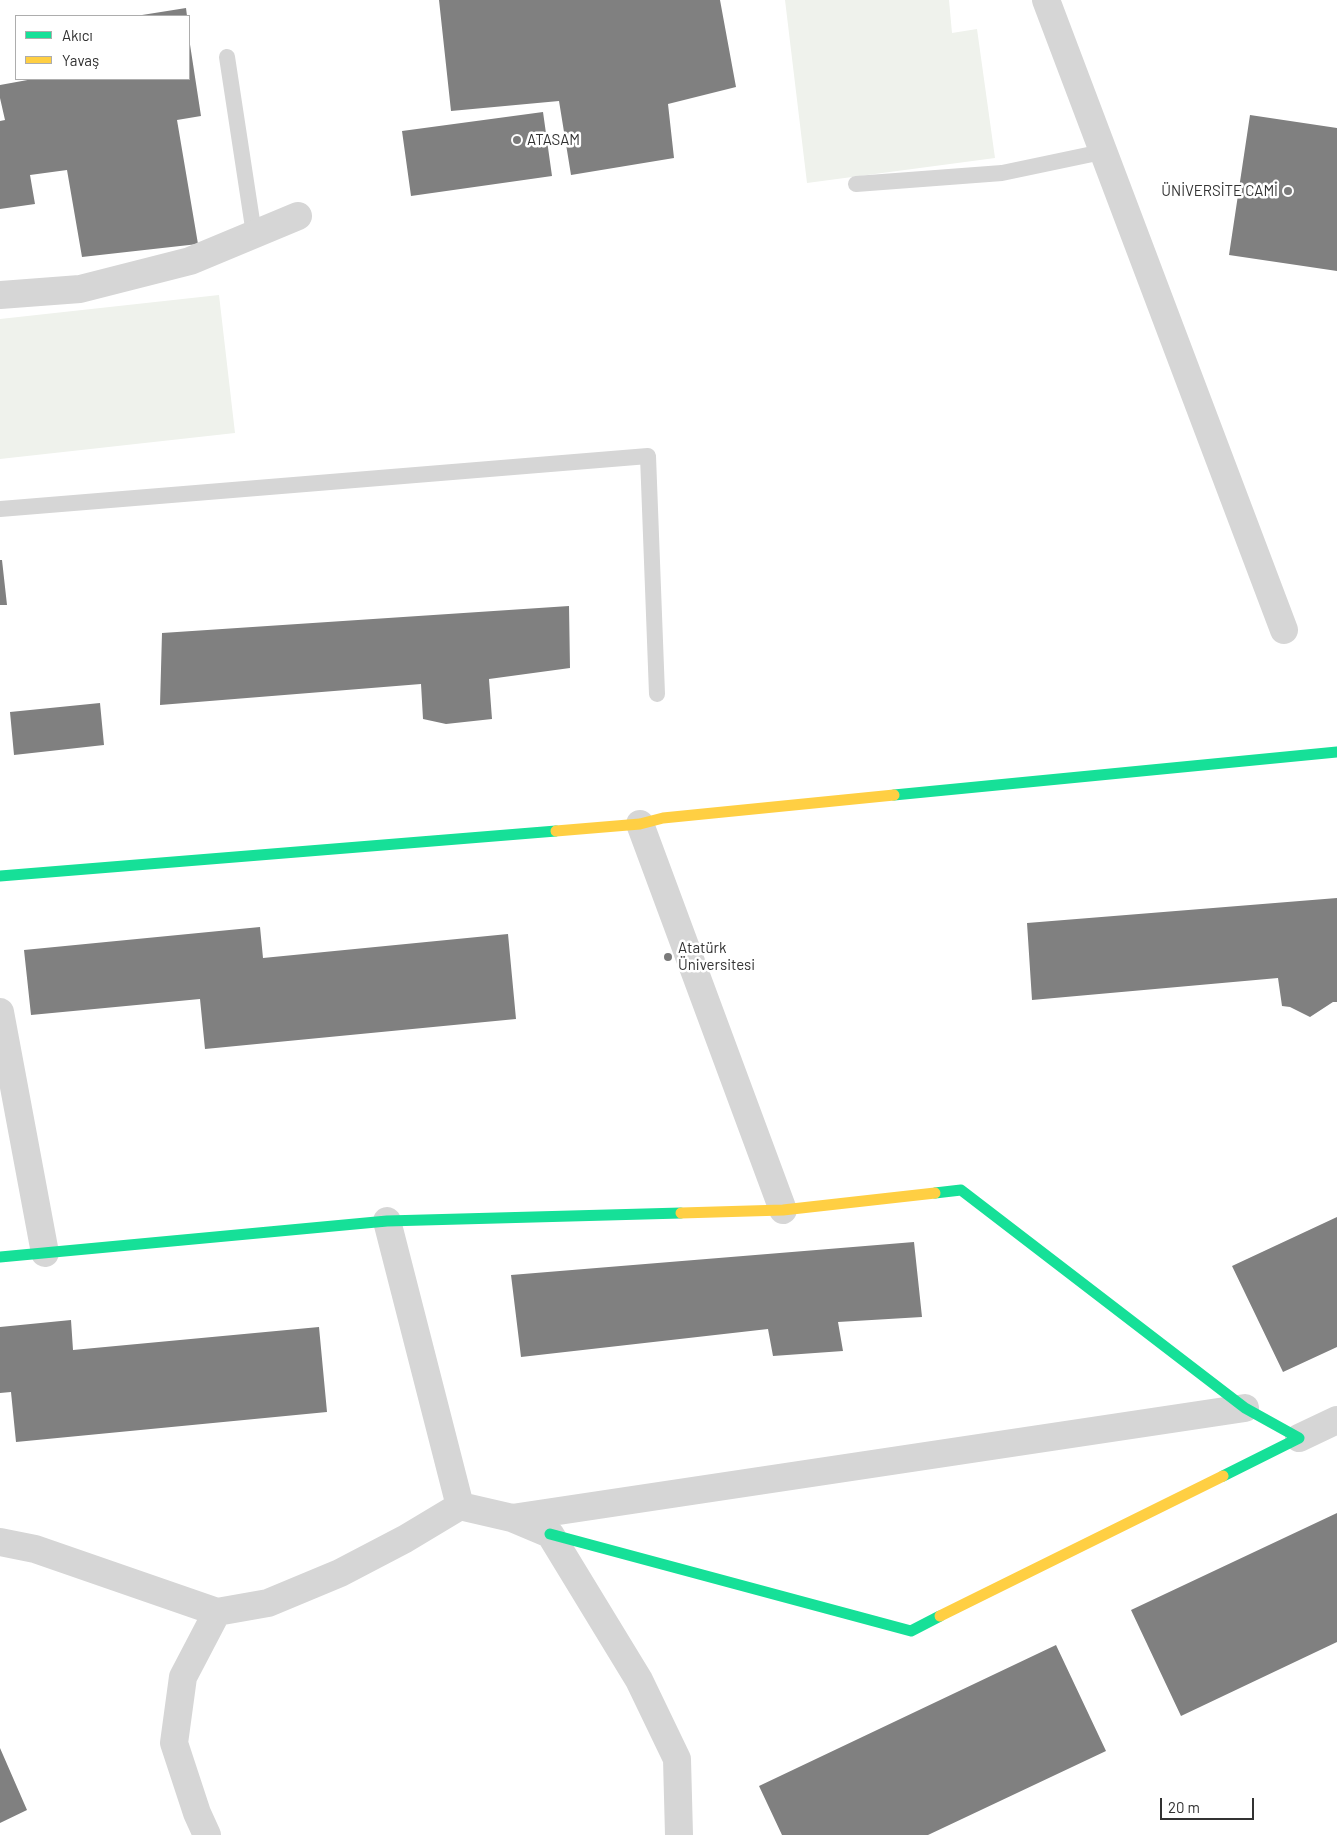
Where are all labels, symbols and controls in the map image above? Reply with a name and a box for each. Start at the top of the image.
legend [15,15,190,80]
text: Akıcı [62,26,93,44]
text: Yavaş [62,51,99,69]
place label: ATASAM [527,131,580,149]
marker: ATASAM [511,134,523,146]
place label: ÜNİVERSİTE CAMİ [1161,182,1278,200]
marker: ÜNİVERSİTE CAMİ [1282,185,1294,197]
place label: Atatürk Üniversitesi [678,939,755,974]
marker: Atatürk Üniversitesi [662,951,674,963]
scale bar [1162,1788,1256,1820]
text: 20 m [1168,1798,1200,1816]

